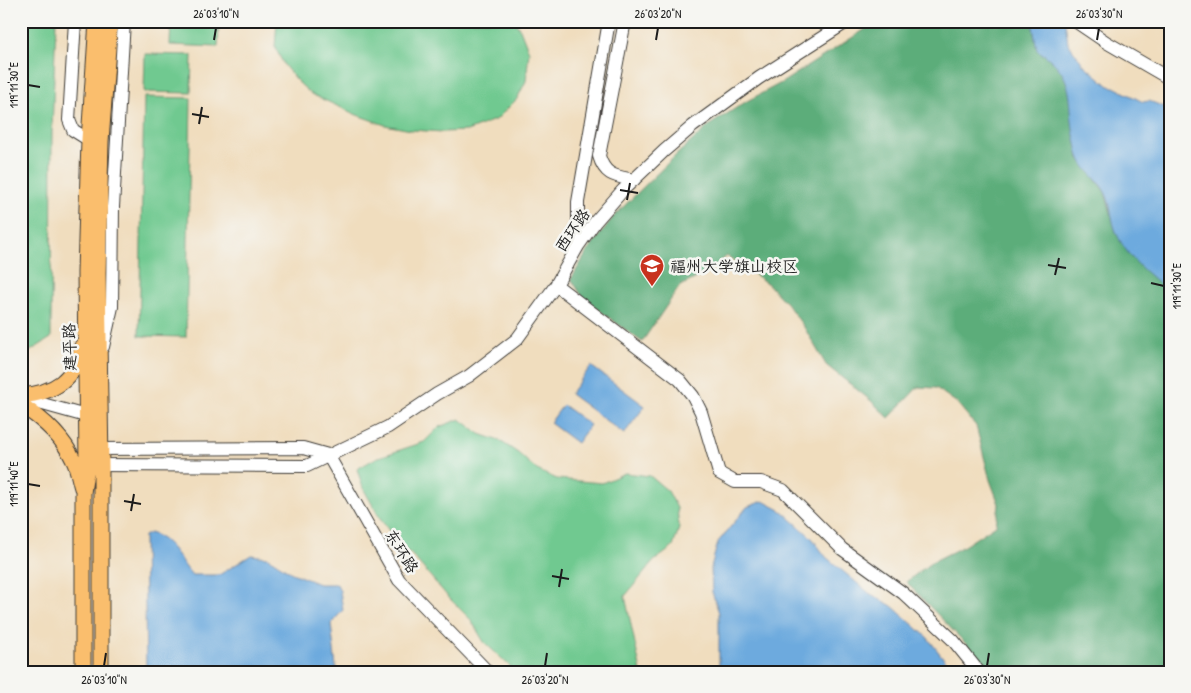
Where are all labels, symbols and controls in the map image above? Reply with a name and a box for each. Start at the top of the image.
text: 26°03'10"N [193,5,239,22]
text: 26°03'20"N [635,5,681,22]
text: 26°03'30"N [1076,5,1122,22]
text: 119°11'30"E [5,61,22,108]
street label: 西环路 [549,204,595,256]
school or university icon: 福州大学旗山校区 [639,253,665,287]
place label: 福州大学旗山校区 [670,255,798,277]
text: 119°11'30"E [1168,262,1185,309]
street label: 建平路 [58,323,80,371]
text: 119°11'40"E [5,461,22,507]
street label: 东环路 [380,525,424,577]
text: 26°03'10"N [81,671,127,688]
text: 26°03'20"N [522,671,568,688]
text: 26°03'30"N [964,671,1010,688]

